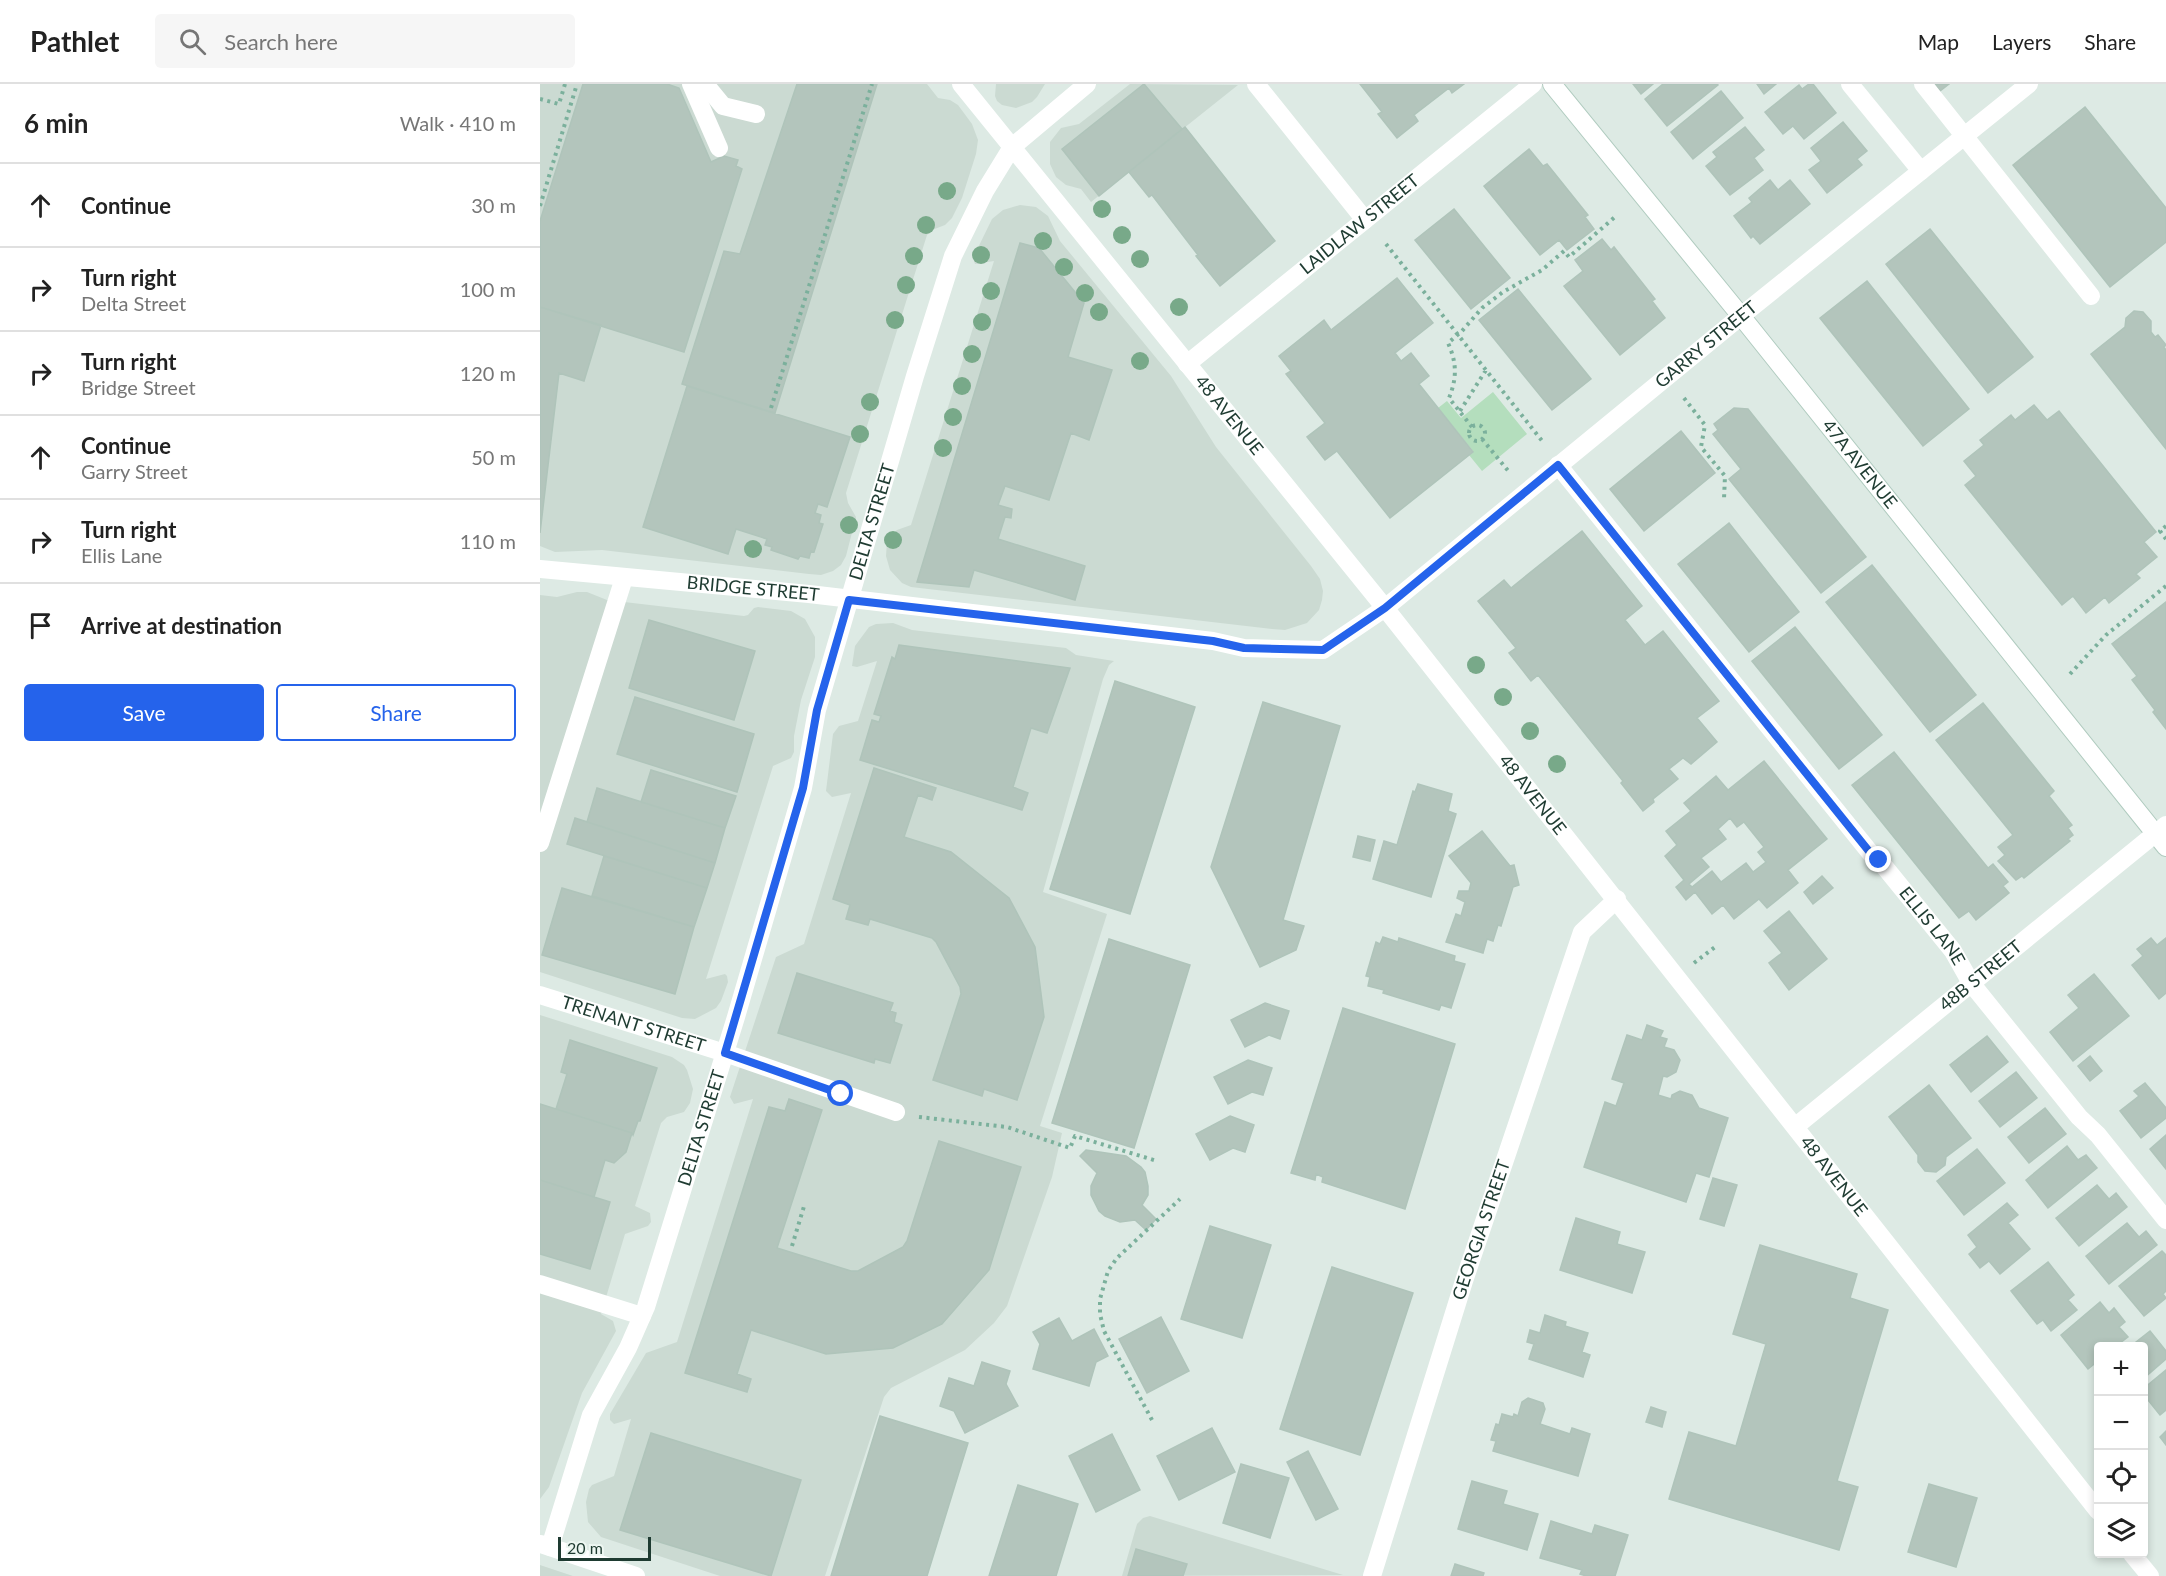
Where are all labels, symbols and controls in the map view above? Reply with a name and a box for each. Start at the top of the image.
search box [155,14,575,68]
text: Pathlet [30,24,119,58]
icon: search [176,25,209,58]
text: Search here [224,28,338,55]
text: Map [1918,29,1959,54]
text: Layers [1992,29,2051,54]
text: Share [2084,29,2136,54]
text: 6 min [24,107,88,139]
text: Walk · 410 m [400,111,516,135]
street label: LAIDLAW STREET [1295,169,1423,278]
icon: ahead [24,189,57,222]
text: Continue [81,192,171,219]
text: 30 m [471,193,516,217]
text: Turn right [81,264,176,291]
icon: right [24,273,57,306]
text: 100 m [460,277,516,301]
text: Delta Street [81,291,186,315]
street label: GARRY STREET [1650,295,1761,392]
text: Turn right [81,348,176,375]
icon: right [24,357,57,390]
text: 120 m [460,361,516,385]
street label: 48 AVENUE [1191,370,1269,459]
text: Bridge Street [81,375,196,399]
street label: 47A AVENUE [1818,415,1903,512]
text: Continue [81,432,171,459]
icon: ahead [24,441,57,474]
text: 50 m [471,445,516,469]
text: Garry Street [81,459,188,483]
street label: DELTA STREET [844,460,899,583]
text: Turn right [81,516,176,543]
icon: right [24,525,57,558]
text: 110 m [460,529,516,553]
text: Ellis Lane [81,543,162,567]
street label: BRIDGE STREET [686,571,821,605]
icon: arrive [24,609,57,642]
text: Arrive at destination [81,612,282,639]
button: Save [24,684,264,741]
button: Share [276,684,516,741]
street label: 48 AVENUE [1495,750,1572,839]
route end [1865,846,1891,872]
street label: ELLIS LANE [1895,882,1971,968]
street label: 48B STREET [1934,935,2026,1015]
street label: TRENANT STREET [559,990,709,1056]
street label: DELTA STREET [672,1067,729,1188]
route start [827,1080,853,1106]
street label: 48 AVENUE [1796,1131,1873,1220]
street label: GEORGIA STREET [1447,1156,1514,1302]
map controls [2094,1342,2148,1558]
button: + [2094,1342,2148,1396]
button: − [2094,1396,2148,1450]
button: locate [2094,1450,2148,1504]
button: layers [2094,1504,2148,1558]
scale bar [558,1534,651,1562]
text: 20 m [567,1538,603,1557]

